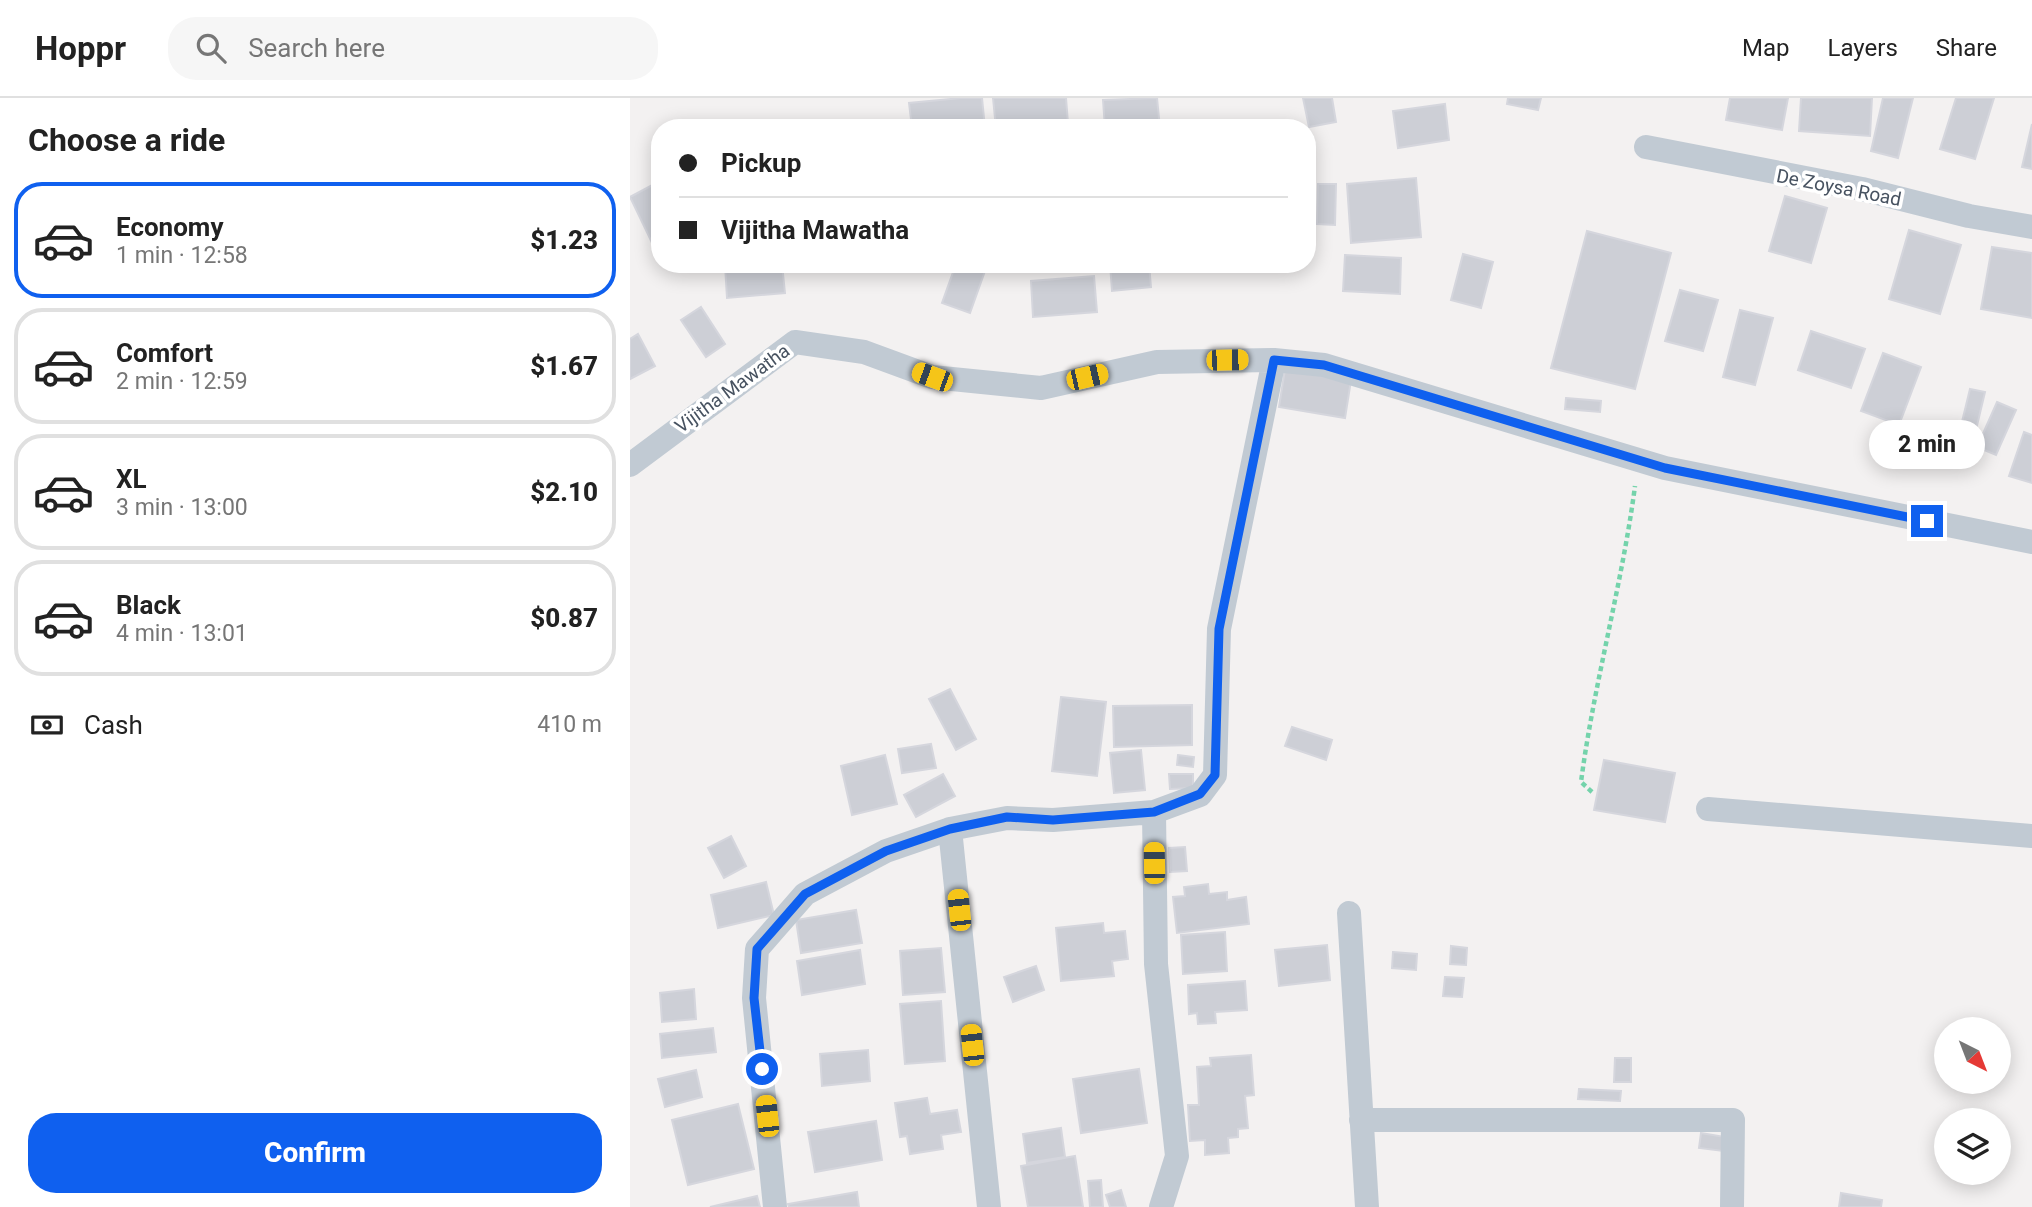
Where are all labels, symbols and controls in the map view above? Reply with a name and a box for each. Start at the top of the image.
search box [168,17,658,80]
text: Hoppr [35,29,126,68]
icon: search [192,29,230,67]
text: Search here [248,33,385,63]
text: Map [1742,34,1790,62]
text: Layers [1828,34,1898,62]
text: Share [1936,34,1997,62]
text: Choose a ride [28,121,225,159]
text: Pickup [721,148,801,178]
street label: De Zoysa Road [1775,164,1903,211]
icon: car [32,209,95,272]
text: Economy [116,212,223,242]
text: Vijitha Mawatha [721,215,909,245]
text: $1.23 [530,225,598,255]
text: 1 min · 12:58 [116,242,248,269]
icon: car [32,335,95,398]
text: Comfort [116,338,213,368]
street label: Vijitha Mawatha [670,339,794,438]
car [1206,349,1249,371]
text: $1.67 [530,351,598,381]
car [909,360,956,394]
car [1065,362,1110,392]
text: 2 min · 12:59 [116,368,248,395]
callout: 2 min [1869,420,1985,468]
text: 2 min [1898,431,1956,458]
icon: car [32,461,95,524]
text: XL [116,464,147,494]
text: $2.10 [530,477,598,507]
text: 3 min · 13:00 [116,494,248,521]
route end [1911,505,1943,537]
icon: car [32,587,95,650]
text: Black [116,590,181,620]
text: $0.87 [530,603,598,633]
text: 4 min · 13:01 [116,620,248,647]
icon: cash [28,706,66,744]
text: Cash [84,710,143,740]
text: 410 m [537,711,602,738]
car [1144,842,1165,884]
car [947,888,972,932]
north arrow [1934,1017,2011,1094]
map controls [1934,1017,2011,1185]
car [960,1023,985,1067]
route start [746,1053,778,1085]
car [755,1094,780,1138]
button: layers [1934,1108,2011,1185]
button: Confirm [28,1113,602,1193]

